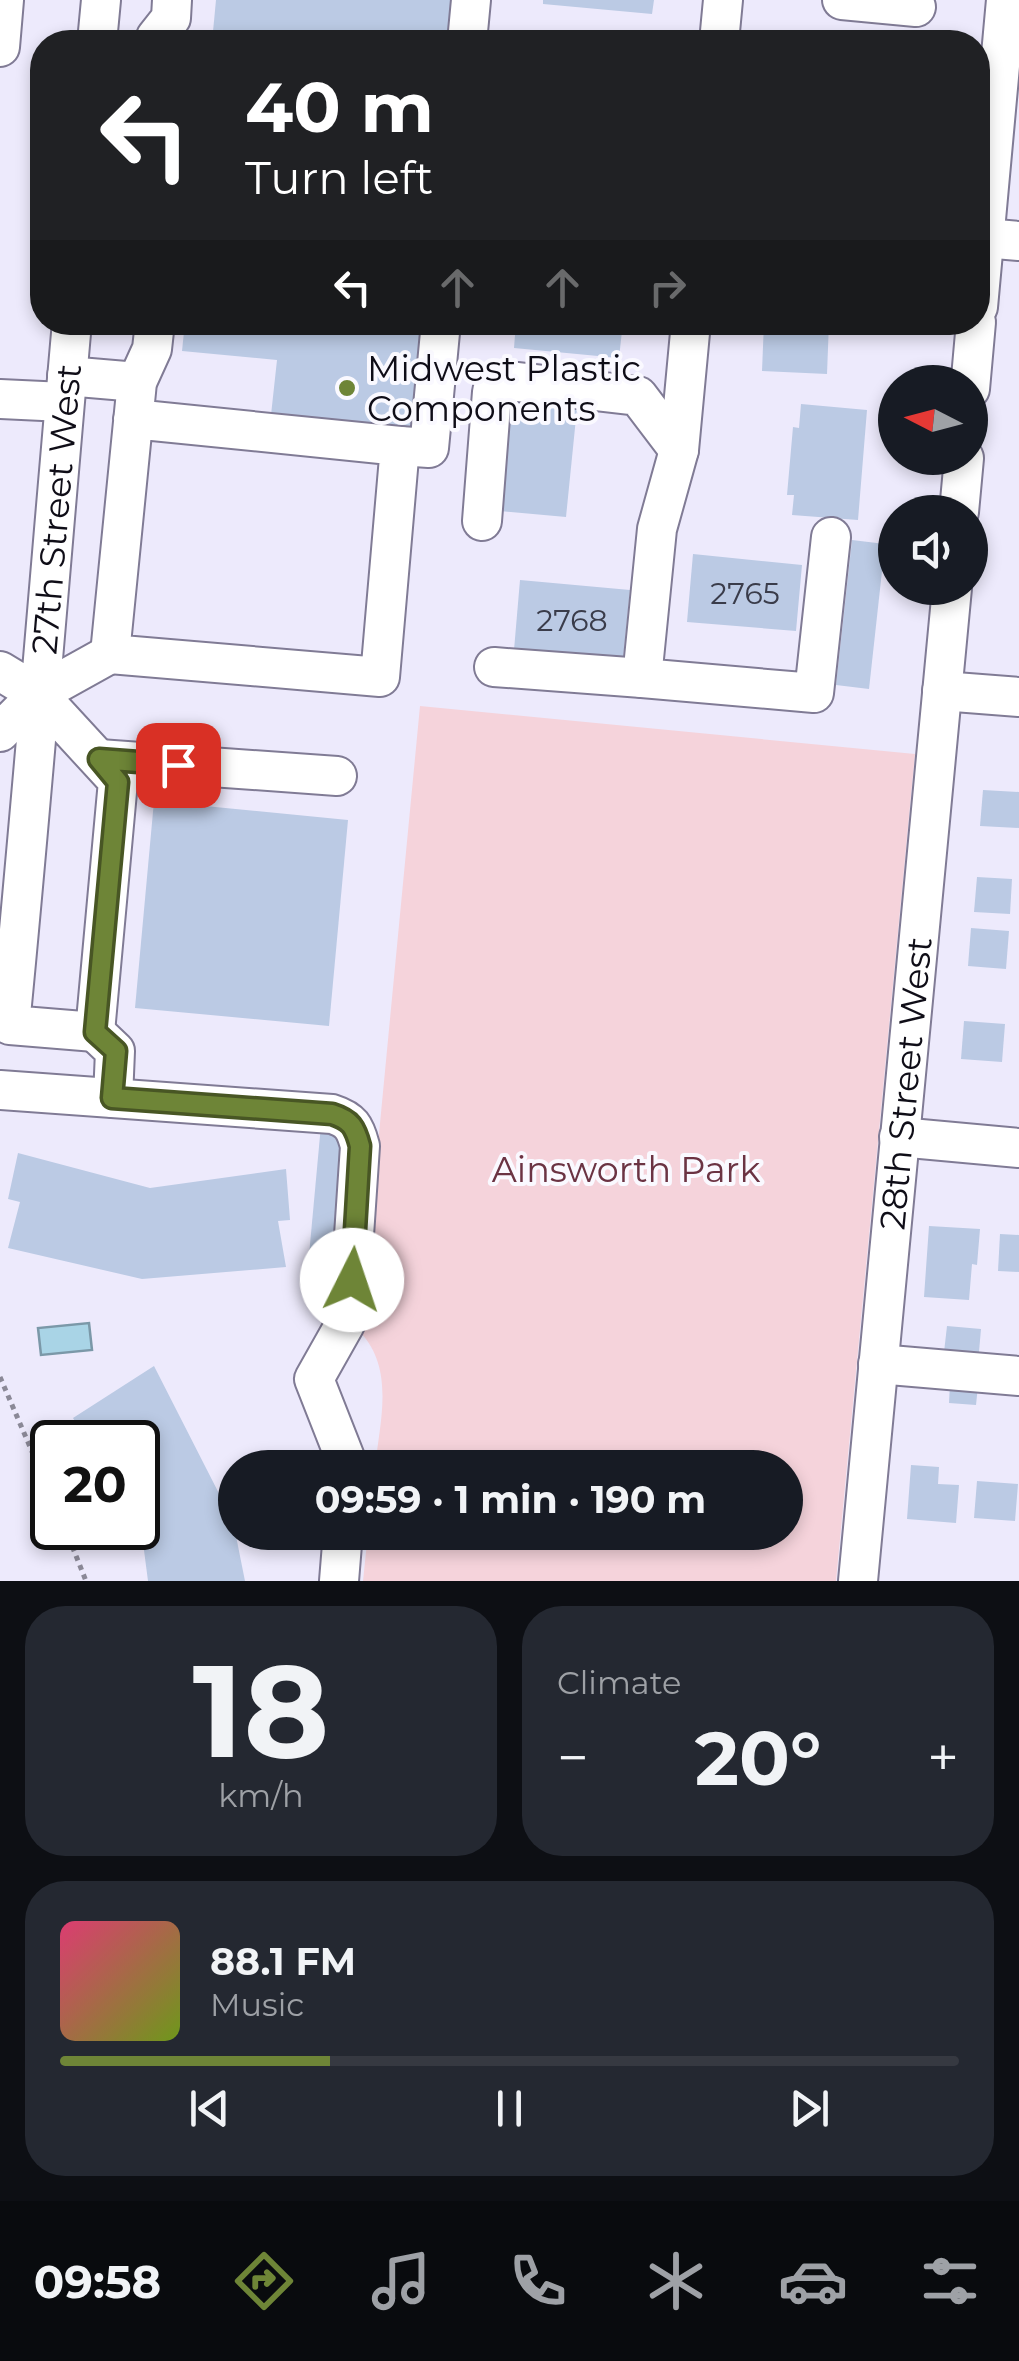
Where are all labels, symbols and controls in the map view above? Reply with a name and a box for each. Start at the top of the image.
text: 40 m [245,64,434,150]
icon: left [80,70,210,200]
text: Turn left [245,150,433,205]
icon: left [325,260,380,315]
icon: ahead [430,260,485,315]
icon: ahead [535,260,590,315]
icon: right [640,260,695,315]
place label: Midwest Plastic Components [367,347,641,430]
street label: 27th Street West [22,362,90,656]
north arrow [878,365,988,475]
map controls [878,365,988,605]
marker: Midwest Plastic Components [336,377,358,399]
button: sound [878,495,988,605]
house number: 2765 [710,575,780,612]
house number: 2768 [536,602,608,639]
pin [136,723,221,808]
icon: arrive [151,738,206,793]
street label: 28th Street West [870,935,940,1231]
park label: Ainsworth Park [492,1148,760,1191]
position arrow [300,1228,404,1332]
speed limit sign: 20 [30,1420,160,1550]
text: 09:59 · 1 min · 190 m [315,1476,706,1523]
text: 18 [193,1631,329,1790]
text: Climate [557,1663,681,1702]
text: 20° [695,1712,821,1804]
text: − [557,1724,589,1791]
text: + [927,1724,959,1791]
text: km/h [218,1776,304,1815]
text: 88.1 FM [210,1938,356,1985]
text: Music [210,1985,304,2024]
icon: previous [182,2081,237,2136]
icon: pause [482,2081,537,2136]
icon: next [782,2081,837,2136]
icon: directions [229,2246,299,2316]
icon: music [366,2246,436,2316]
icon: phone [503,2246,573,2316]
icon: climate [641,2246,711,2316]
icon: car [778,2246,848,2316]
icon: filters [915,2246,985,2316]
text: 09:58 [34,2254,161,2309]

